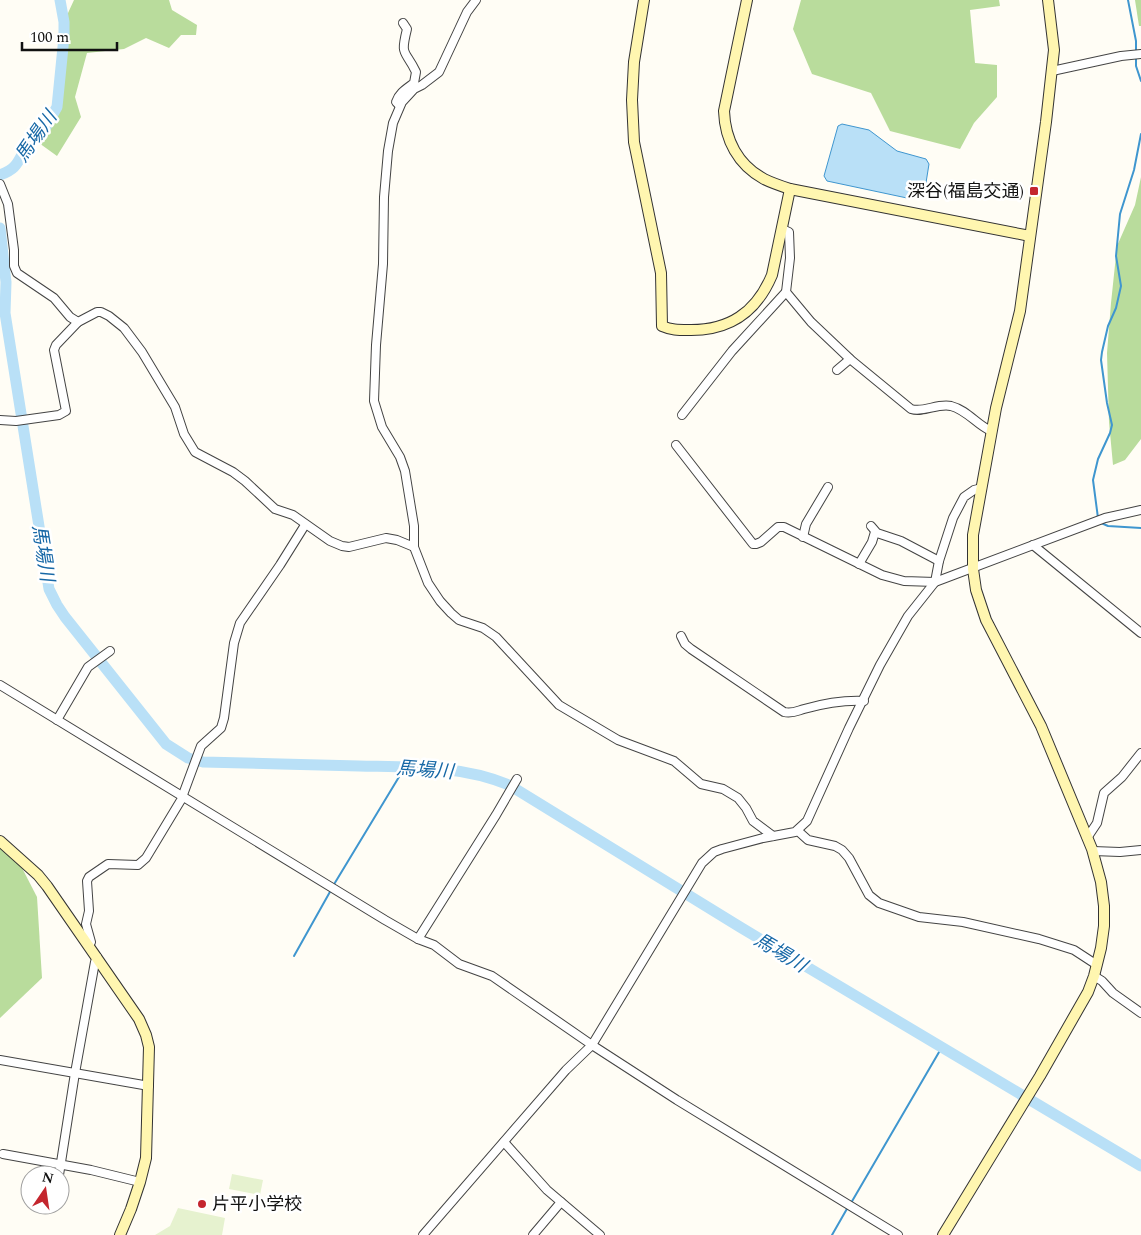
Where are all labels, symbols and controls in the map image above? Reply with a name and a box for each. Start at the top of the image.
scale bar [22,20,118,52]
text: 100 m [30,26,69,49]
water label: 馬場川 [8,104,66,169]
place label: 深谷(福島交通) [907,178,1024,205]
marker: 深谷(福島交通) [1028,185,1040,197]
water label: 馬場川 [24,523,62,586]
water label: 馬場川 [395,754,456,787]
water label: 馬場川 [748,926,814,981]
north arrow [20,1165,70,1215]
text: N [40,1166,56,1189]
place label: 片平小学校 [212,1191,302,1218]
marker: 片平小学校 [196,1198,208,1210]

